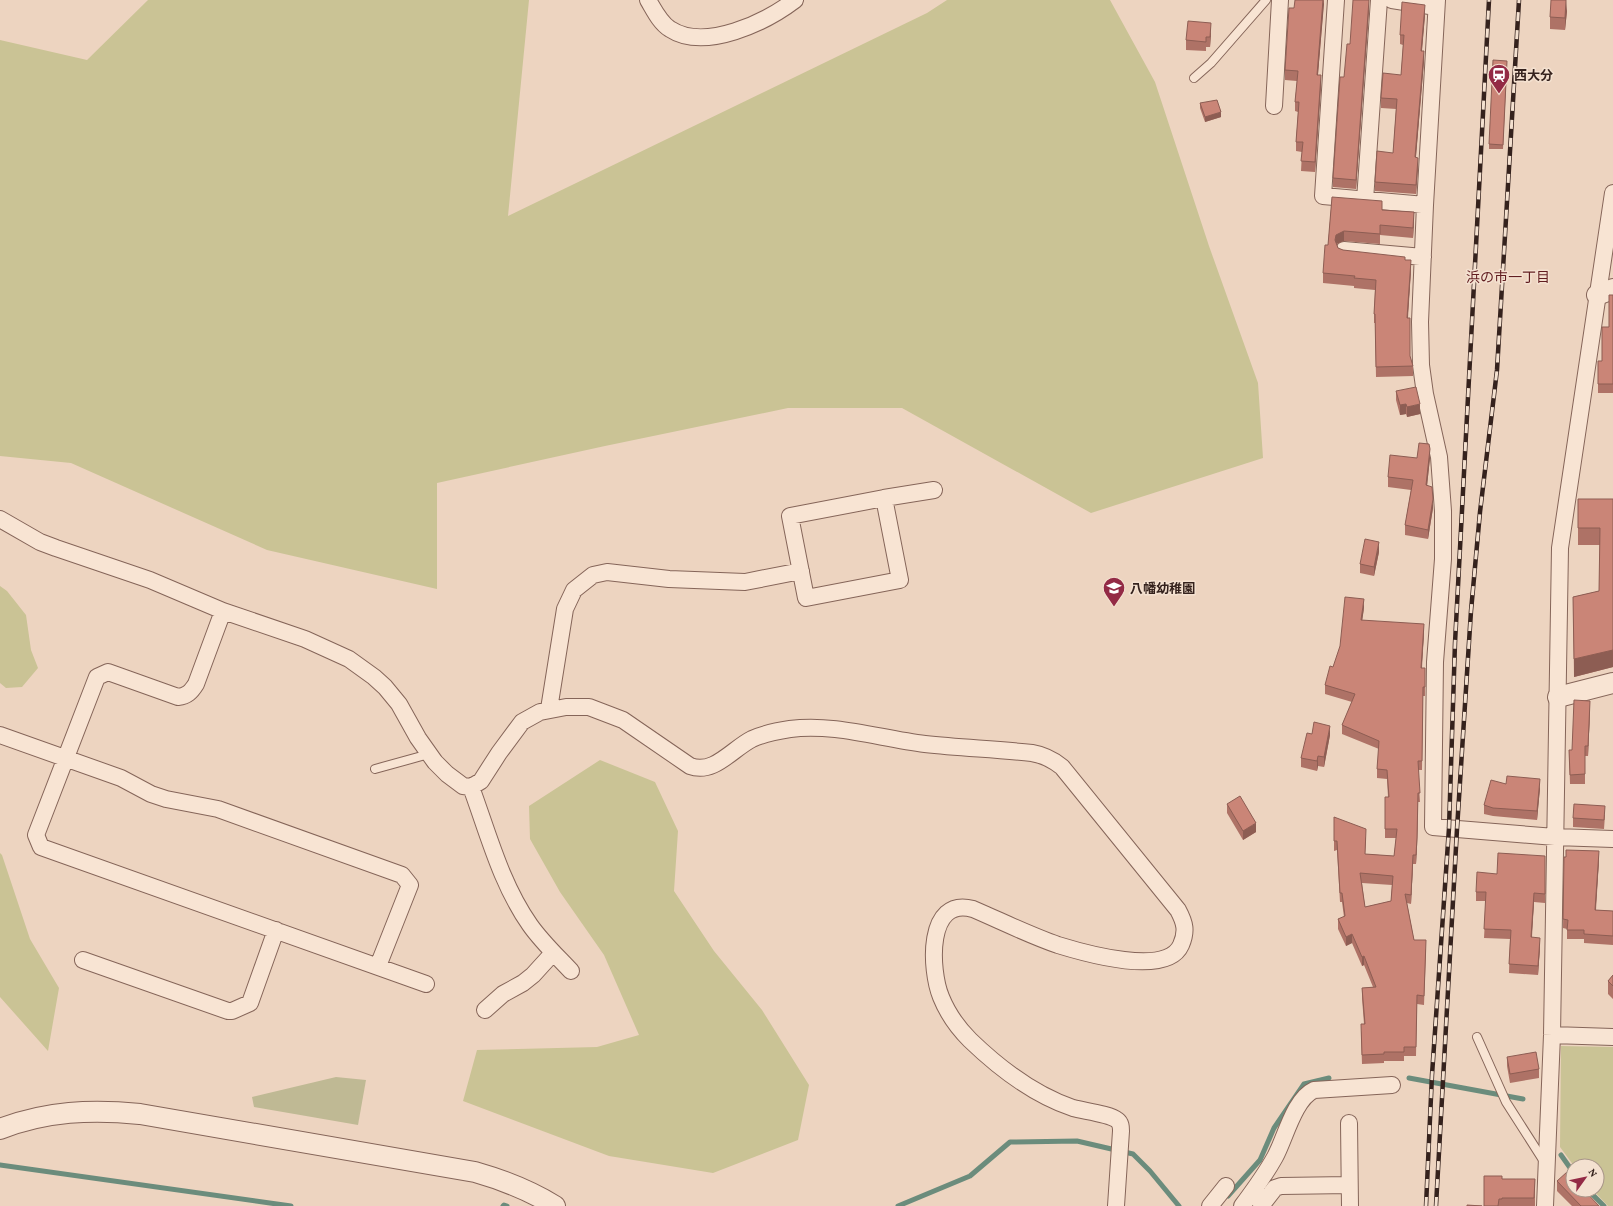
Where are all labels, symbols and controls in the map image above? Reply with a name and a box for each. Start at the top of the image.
station icon: 西大分 [1486,62,1512,95]
place label: 西大分 [1514,68,1553,83]
district label: 浜の市一丁目 [1466,269,1550,285]
school or university icon: 八幡幼稚園 [1101,575,1127,608]
place label: 八幡幼稚園 [1130,581,1195,596]
north arrow [1565,1158,1605,1198]
text: N [1586,1166,1601,1179]

